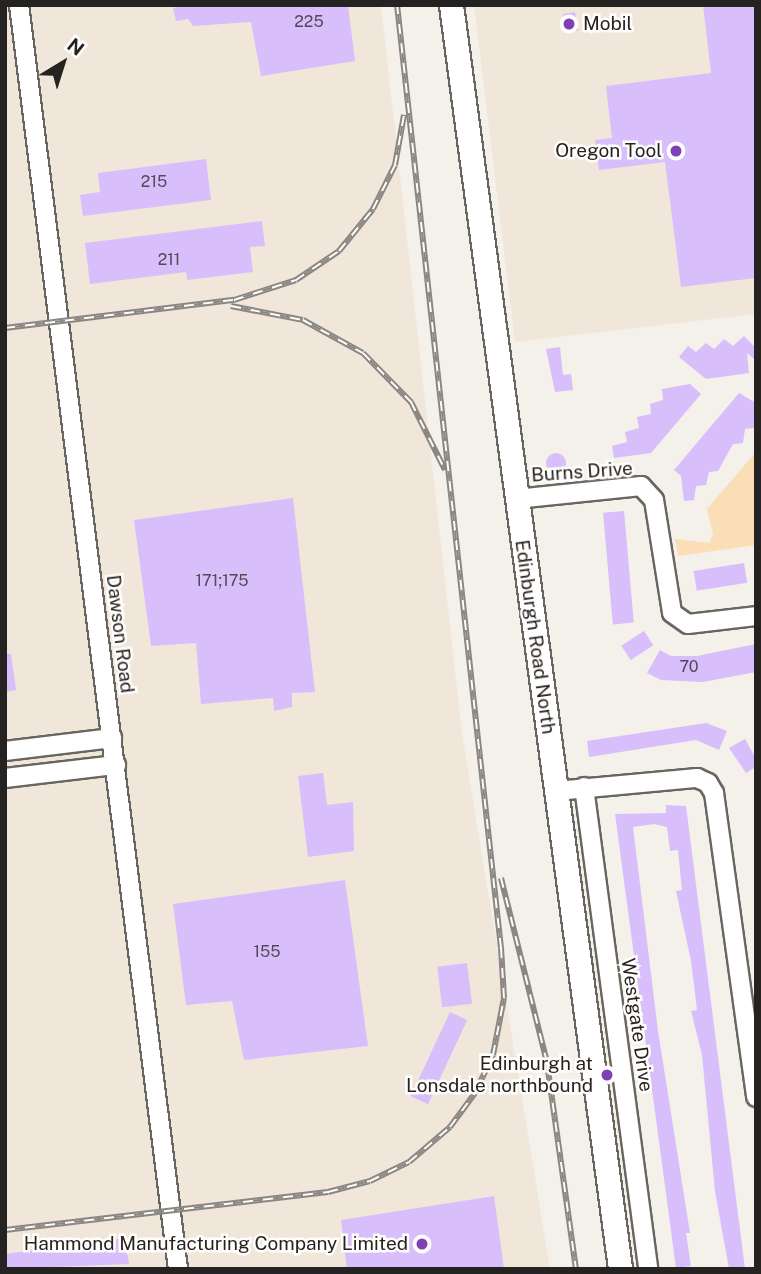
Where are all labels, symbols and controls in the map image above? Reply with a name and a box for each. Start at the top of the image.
house number: 225 [294,12,324,32]
place label: Mobil [583,13,632,35]
marker: Mobil [561,16,577,32]
north arrow [28,28,98,98]
text: N [63,33,89,60]
place label: Oregon Tool [555,140,662,162]
marker: Oregon Tool [668,143,684,159]
house number: 215 [141,172,167,192]
house number: 211 [158,250,180,270]
street label: Burns Drive [530,457,634,487]
street label: Edinburgh Road North [510,538,560,736]
house number: 171;175 [195,571,249,591]
street label: Dawson Road [101,574,139,694]
house number: 70 [679,657,699,677]
house number: 155 [253,942,281,962]
street label: Westgate Drive [616,957,658,1093]
place label: Edinburgh at Lonsdale northbound [406,1053,593,1097]
marker: Edinburgh at Lonsdale northbound [599,1067,615,1083]
place label: Hammond Manufacturing Company Limited [24,1233,408,1255]
marker: Hammond Manufacturing Company Limited [414,1236,430,1252]

